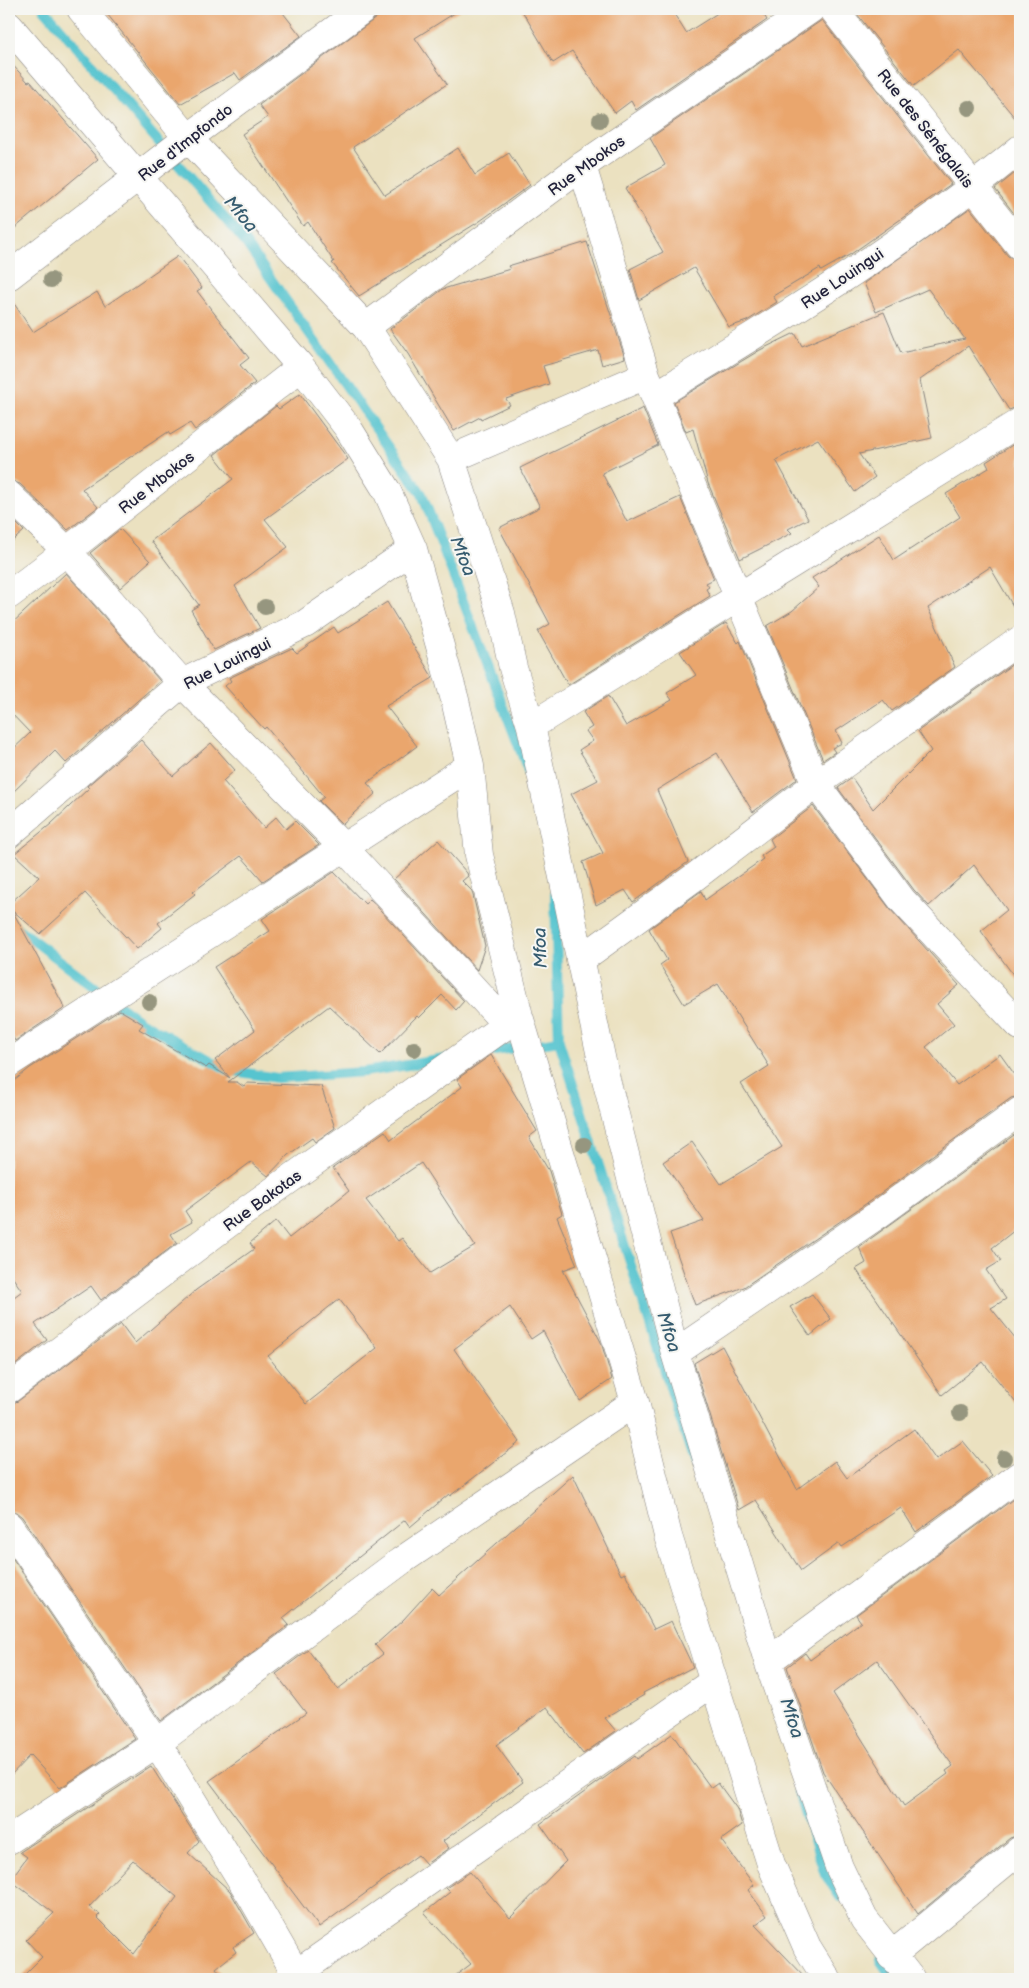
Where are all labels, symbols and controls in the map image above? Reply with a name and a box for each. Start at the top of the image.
street label: Rue des Sénégalais [873,66,977,192]
street label: Rue d'Impfondo [135,100,237,186]
street label: Rue Mbokos [545,132,629,201]
water label: Mfoa [219,192,262,237]
street label: Rue Louingui [798,245,888,314]
street label: Rue Mbokos [115,448,199,519]
water label: Mfoa [445,533,480,579]
street label: Rue Louingui [181,634,274,694]
water label: Mfoa [529,927,552,969]
street label: Rue Bakotas [220,1166,306,1236]
water label: Mfoa [652,1309,685,1355]
water label: Mfoa [775,1695,808,1741]

